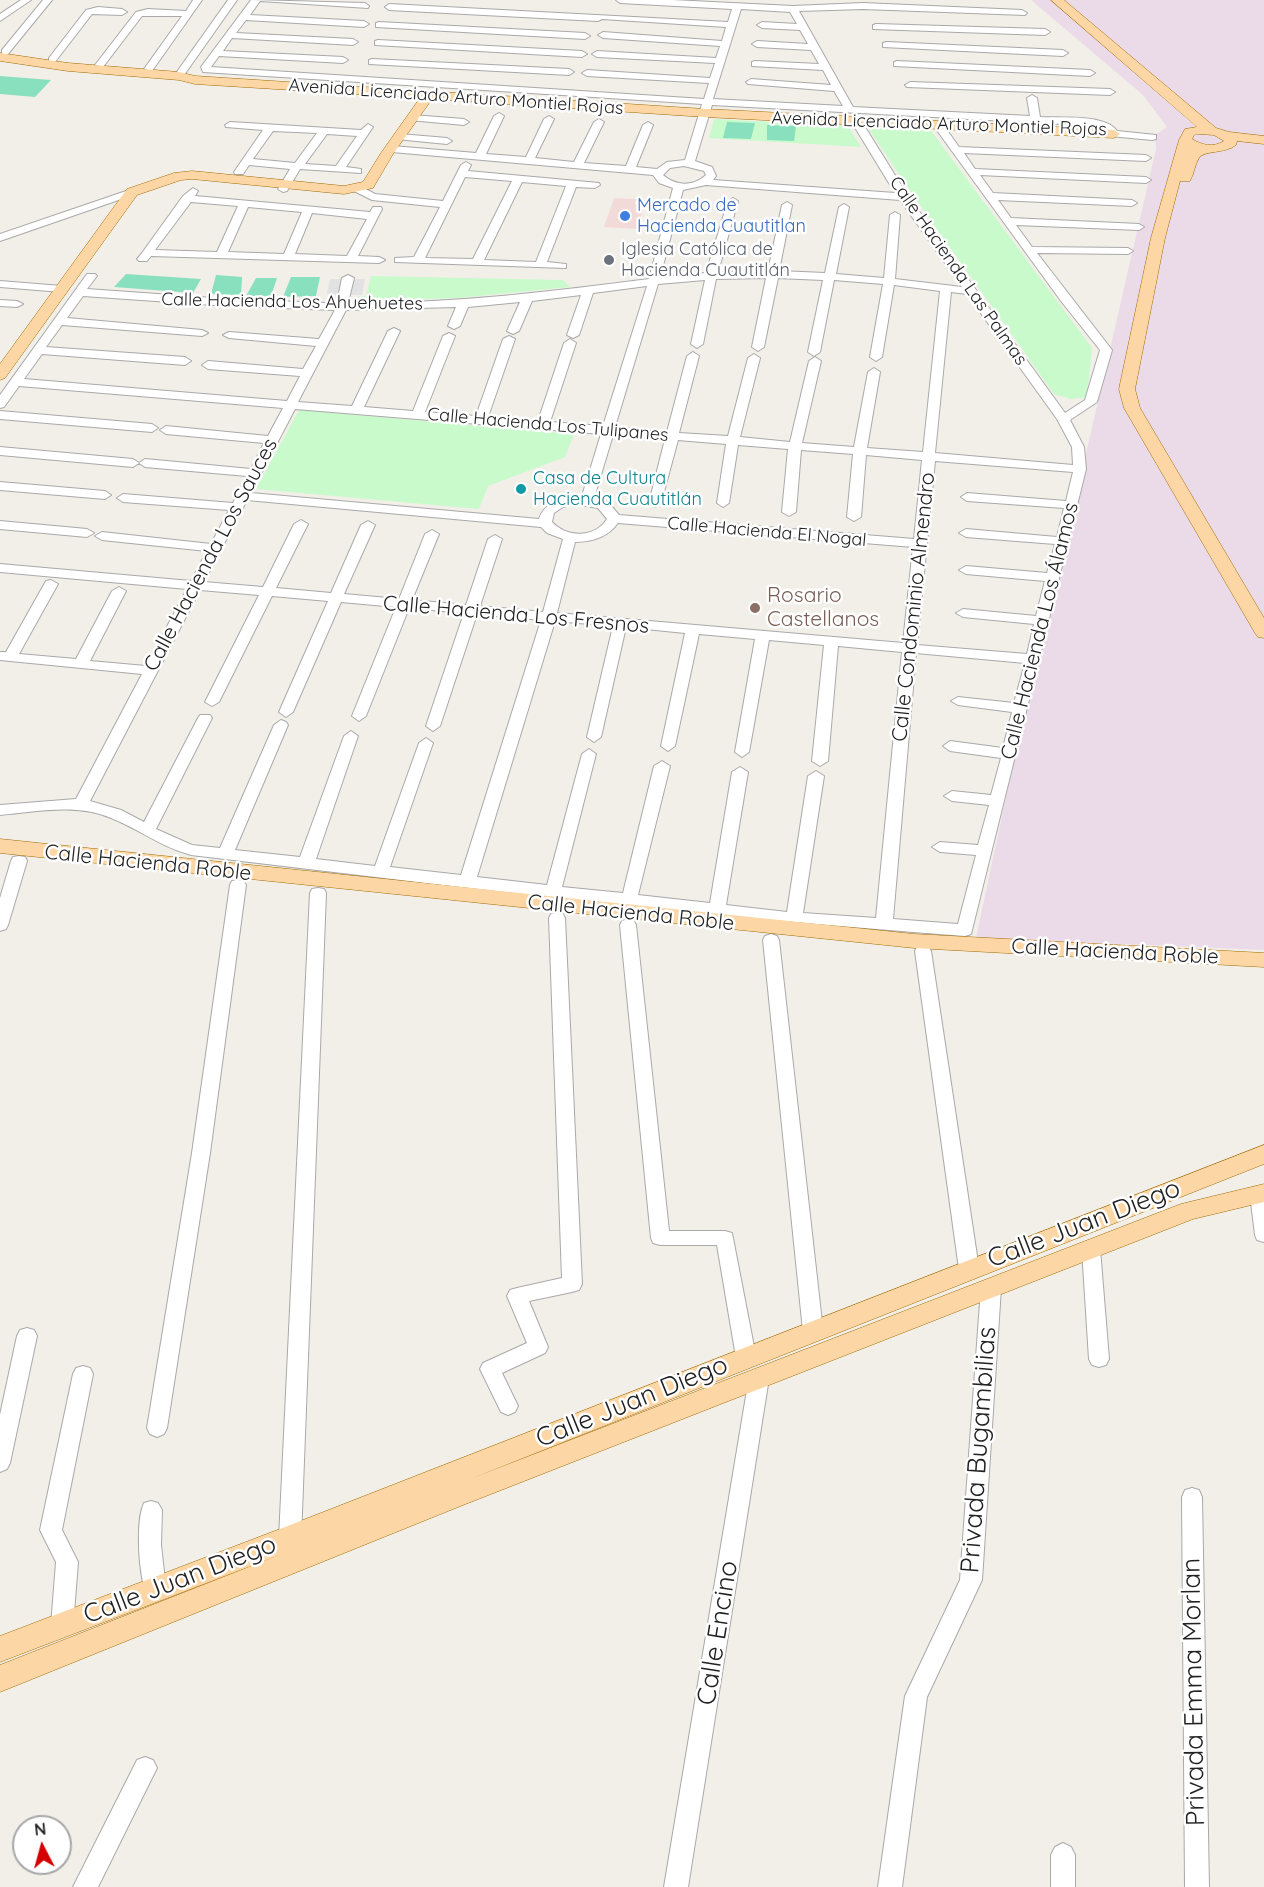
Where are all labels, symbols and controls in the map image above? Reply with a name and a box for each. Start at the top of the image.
street label: Avenida Licenciado Arturo Montiel Rojas [288,75,624,119]
street label: Avenida Licenciado Arturo Montiel Rojas [771,107,1107,141]
street label: Calle Hacienda Las Palmas [884,172,1032,370]
place label: Mercado de Hacienda Cuautitlan [637,195,806,238]
marker: Mercado de Hacienda Cuautitlan [618,209,632,223]
place label: Iglesia Católica de Hacienda Cuautitlán [621,239,790,282]
marker: Iglesia Católica de Hacienda Cuautitlán [602,253,616,267]
street label: Calle Hacienda Los Ahuehuetes [161,289,423,315]
street label: Calle Hacienda Los Tulipanes [427,404,669,446]
street label: Calle Hacienda Los Sauces [139,434,283,676]
place label: Casa de Cultura Hacienda Cuautitlán [533,468,702,510]
street label: Calle Condominio Almendro [887,471,941,743]
marker: Casa de Cultura Hacienda Cuautitlán [514,482,528,496]
street label: Calle Hacienda Los Álamos [996,500,1084,762]
street label: Calle Hacienda El Nogal [667,513,867,551]
place label: Rosario Castellanos [767,583,879,633]
street label: Calle Hacienda Los Fresnos [382,591,650,639]
marker: Rosario Castellanos [748,601,762,615]
street label: Calle Hacienda Roble [43,840,253,886]
street label: Calle Hacienda Roble [526,890,736,936]
street label: Calle Hacienda Roble [1011,934,1219,970]
street label: Calle Juan Diego [983,1173,1185,1275]
street label: Privada Bugambilias [955,1326,1003,1574]
street label: Calle Juan Diego [532,1349,732,1455]
street label: Calle Juan Diego [79,1529,281,1631]
street label: Privada Emma Morlan [1176,1558,1212,1826]
street label: Calle Encino [691,1559,745,1707]
north arrow [12,1815,72,1875]
text: N [33,1819,47,1840]

